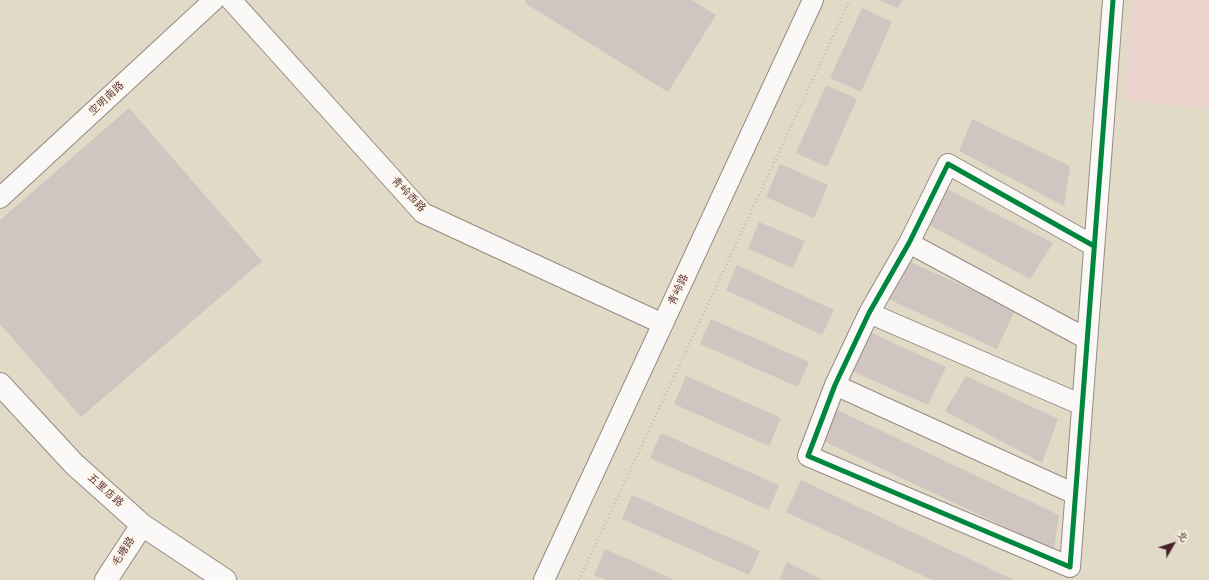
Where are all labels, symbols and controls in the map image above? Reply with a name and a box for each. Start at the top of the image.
street label: 空明南路 [86,79,128,119]
street label: 青岭西路 [388,175,428,215]
street label: 青岭路 [666,272,692,308]
street label: 五里店路 [84,471,126,511]
north arrow [1153,524,1193,564]
text: 北 [1173,527,1192,545]
street label: 毛塘路 [109,535,139,569]

